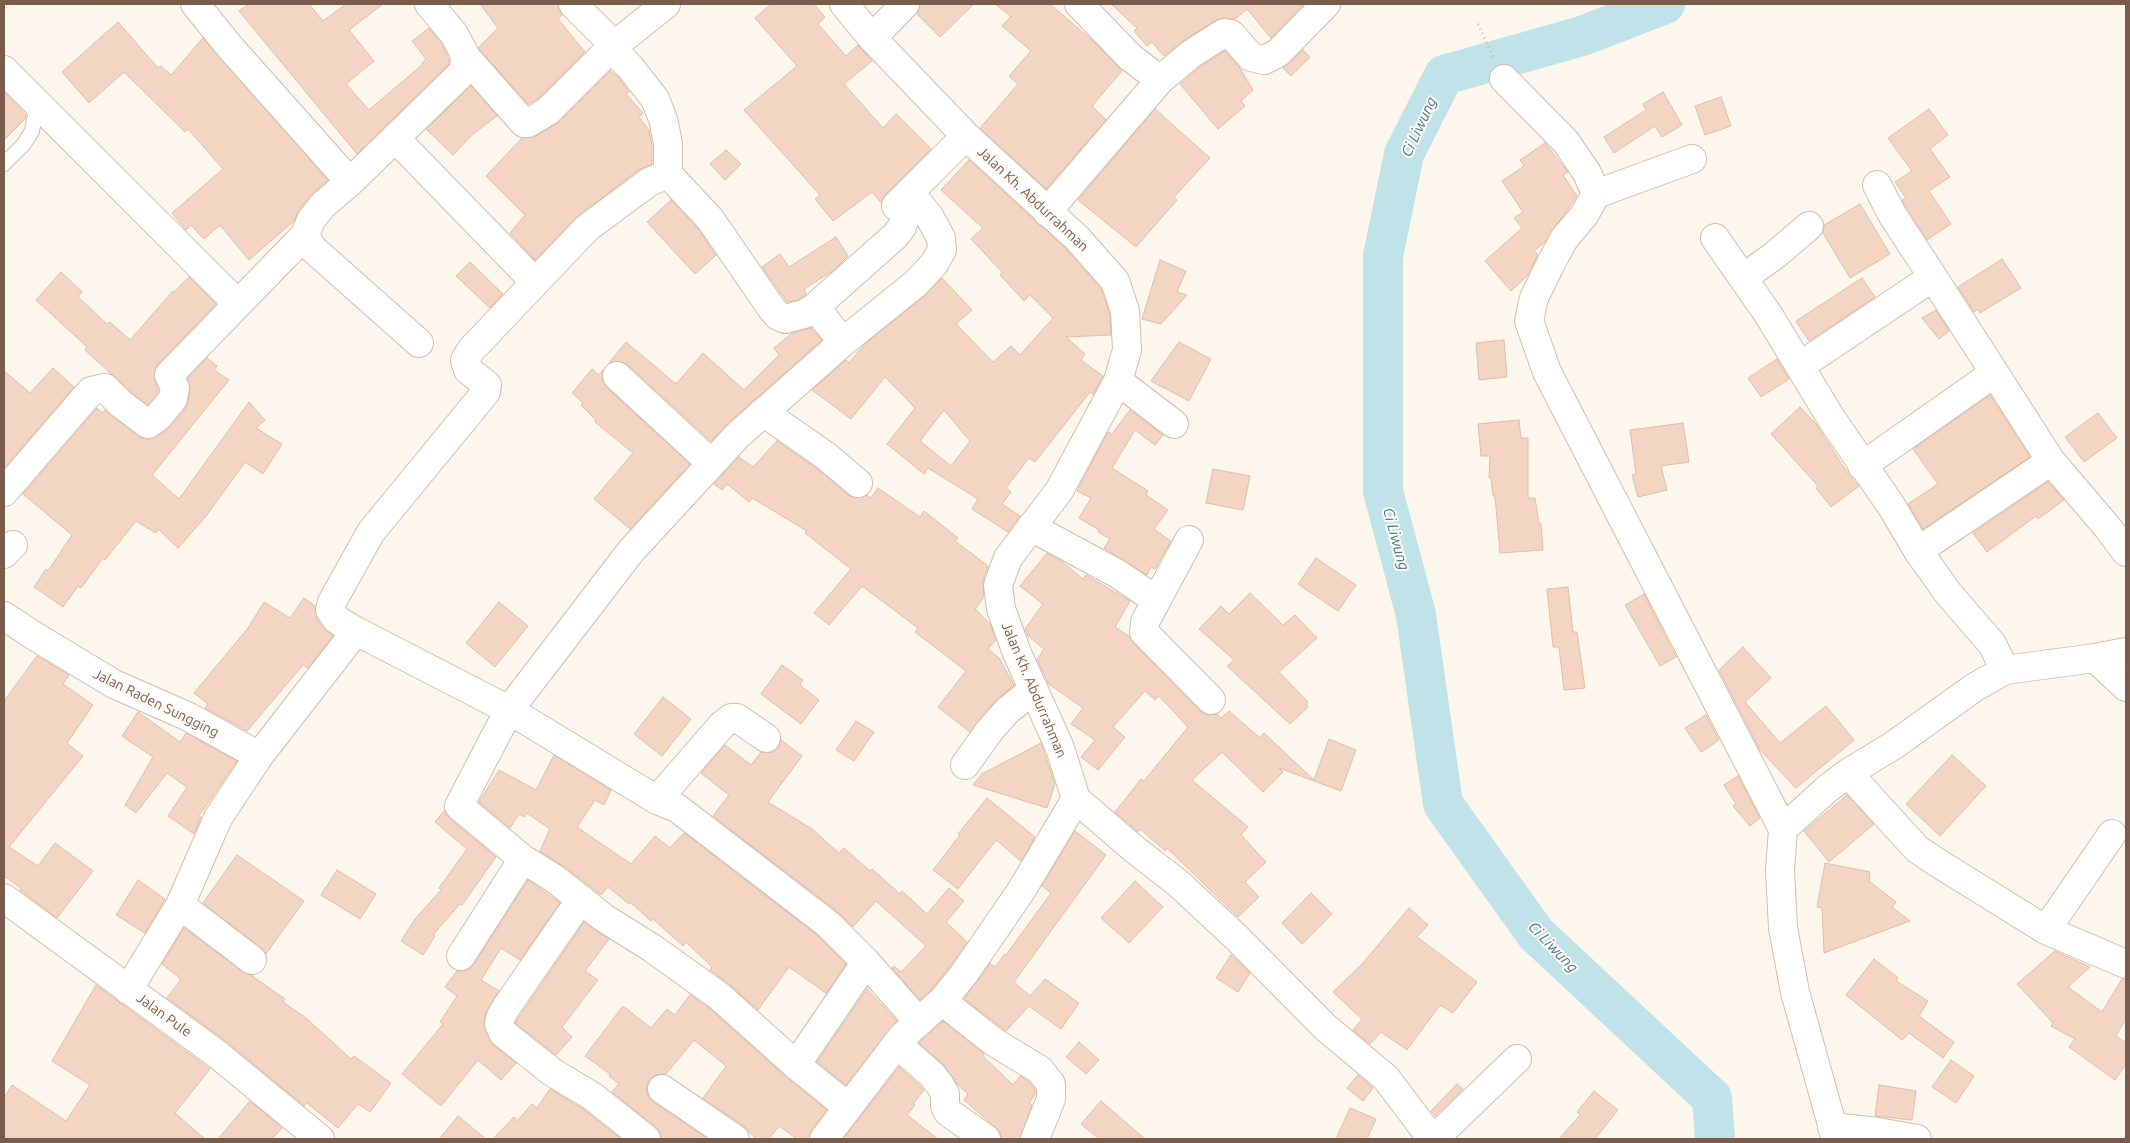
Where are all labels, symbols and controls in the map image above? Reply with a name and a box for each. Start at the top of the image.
water label: Ci Liwung [1397,94,1441,160]
street label: Jalan Kh. Abdurrahman [974,143,1092,255]
water label: Ci Liwung [1379,506,1413,572]
street label: Jalan Kh. Abdurrahman [998,620,1070,760]
street label: Jalan Raden Sungging [90,665,222,741]
water label: Ci Liwung [1524,918,1582,976]
street label: Jalan Pule [133,989,195,1041]

